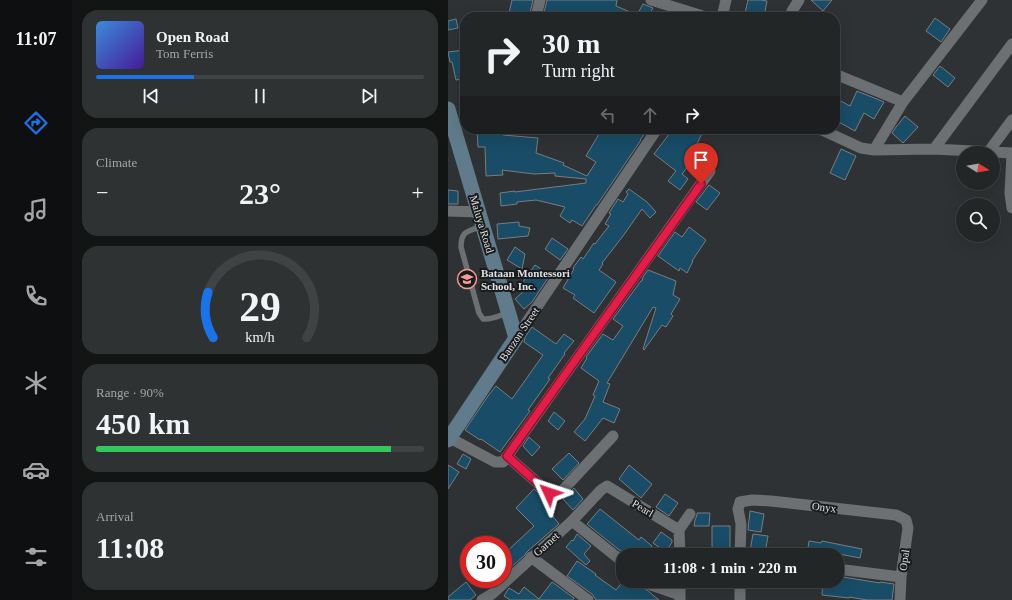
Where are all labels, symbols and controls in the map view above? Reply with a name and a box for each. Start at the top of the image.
icon: right [476,28,528,80]
text: 30 m [542,28,600,59]
text: 11:07 [15,29,57,49]
text: Open Road [156,29,229,45]
text: Tom Ferris [156,46,213,61]
text: Turn right [542,61,615,81]
icon: previous [140,85,162,107]
icon: pause [249,85,271,107]
icon: next [358,85,380,107]
icon: left [597,104,619,126]
icon: ahead [639,104,661,126]
icon: right [681,104,703,126]
icon: directions [22,109,50,137]
pin [684,143,718,184]
north arrow [956,146,1000,190]
map controls [956,146,1000,242]
icon: arrive [690,149,712,171]
text: Climate [96,155,137,170]
text: 23° [239,177,281,210]
text: − [96,180,108,205]
text: + [412,180,424,205]
street label: Maluya Road [468,194,497,255]
icon: music [22,196,50,224]
button: search [956,198,1000,242]
place label: Bataan Montessori School, Inc. [481,267,570,292]
school or university icon: Bataan Montessori School, Inc. [456,268,478,290]
icon: phone [22,282,50,310]
text: 29 [239,284,281,330]
street label: Banzon Street [497,305,541,363]
text: km/h [245,329,275,345]
icon: climate [22,369,50,397]
text: Range · 90% [96,385,164,400]
text: 450 km [96,407,190,440]
icon: car [22,456,50,484]
position arrow [528,472,570,514]
street label: Pearl [630,497,656,519]
street label: Onyx [811,500,837,515]
text: Arrival [96,509,134,524]
street label: Garnet [531,530,561,558]
text: 11:08 [96,531,164,564]
speed limit sign: 30 [460,536,512,588]
icon: filters [22,543,50,571]
street label: Opal [897,549,911,571]
text: 11:08 · 1 min · 220 m [663,560,797,576]

